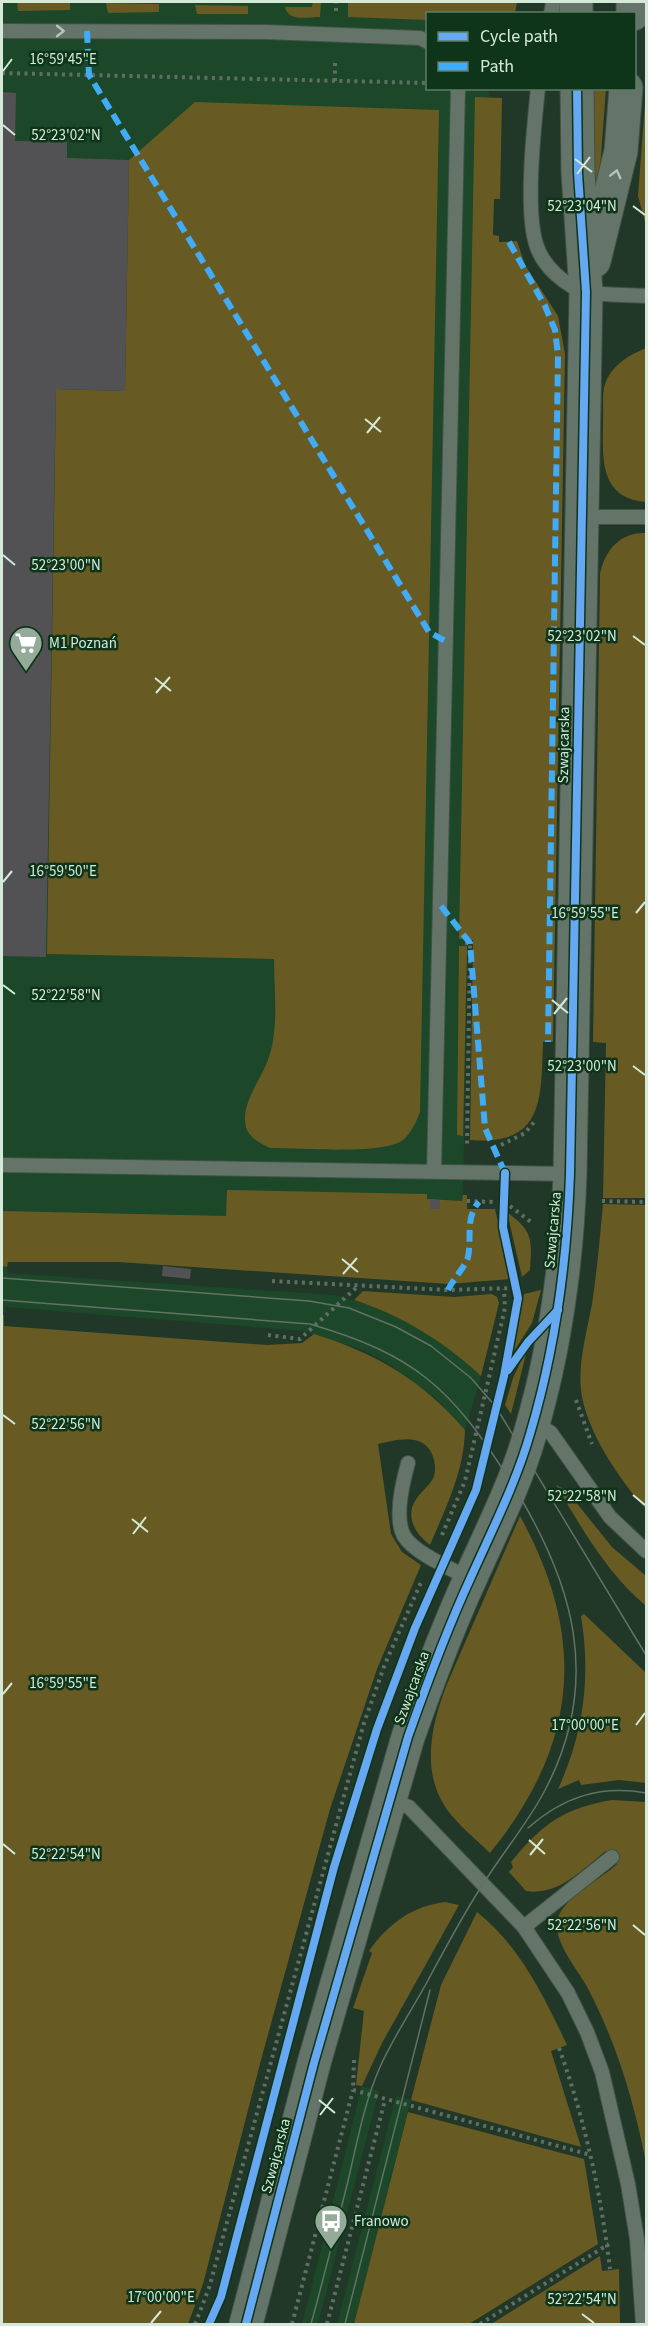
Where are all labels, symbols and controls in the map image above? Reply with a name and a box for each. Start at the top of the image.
legend [426,12,636,90]
text: Cycle path [480,24,558,49]
one-way arrow [55,25,64,37]
text: 16°59'45"E [29,49,97,70]
text: Path [480,54,514,79]
text: 52°23'02"N [31,125,101,146]
one-way arrow [608,169,621,179]
text: 52°23'04"N [547,196,617,217]
text: 52°23'00"N [31,555,101,576]
supermarket icon: M1 Poznań [8,625,44,672]
text: 52°23'02"N [547,626,617,647]
place label: M1 Poznań [49,633,117,654]
street label: Szwajcarska [553,706,575,784]
text: 16°59'50"E [29,861,97,882]
text: 16°59'55"E [551,903,619,924]
text: 52°22'58"N [31,985,101,1006]
text: 52°23'00"N [547,1056,617,1077]
street label: Szwajcarska [539,1191,567,1269]
text: 52°22'56"N [31,1414,101,1435]
text: 52°22'58"N [547,1486,617,1507]
street label: Szwajcarska [389,1648,435,1728]
text: 16°59'55"E [29,1673,97,1694]
text: 17°00'00"E [551,1715,619,1736]
text: 52°22'54"N [31,1844,101,1865]
text: 52°22'56"N [547,1915,617,1936]
street label: Szwajcarska [256,2116,296,2196]
bus stop icon: Franowo [313,2203,349,2250]
place label: Franowo [354,2211,409,2232]
text: 17°00'00"E [127,2287,195,2308]
text: 52°22'54"N [547,2289,617,2310]

